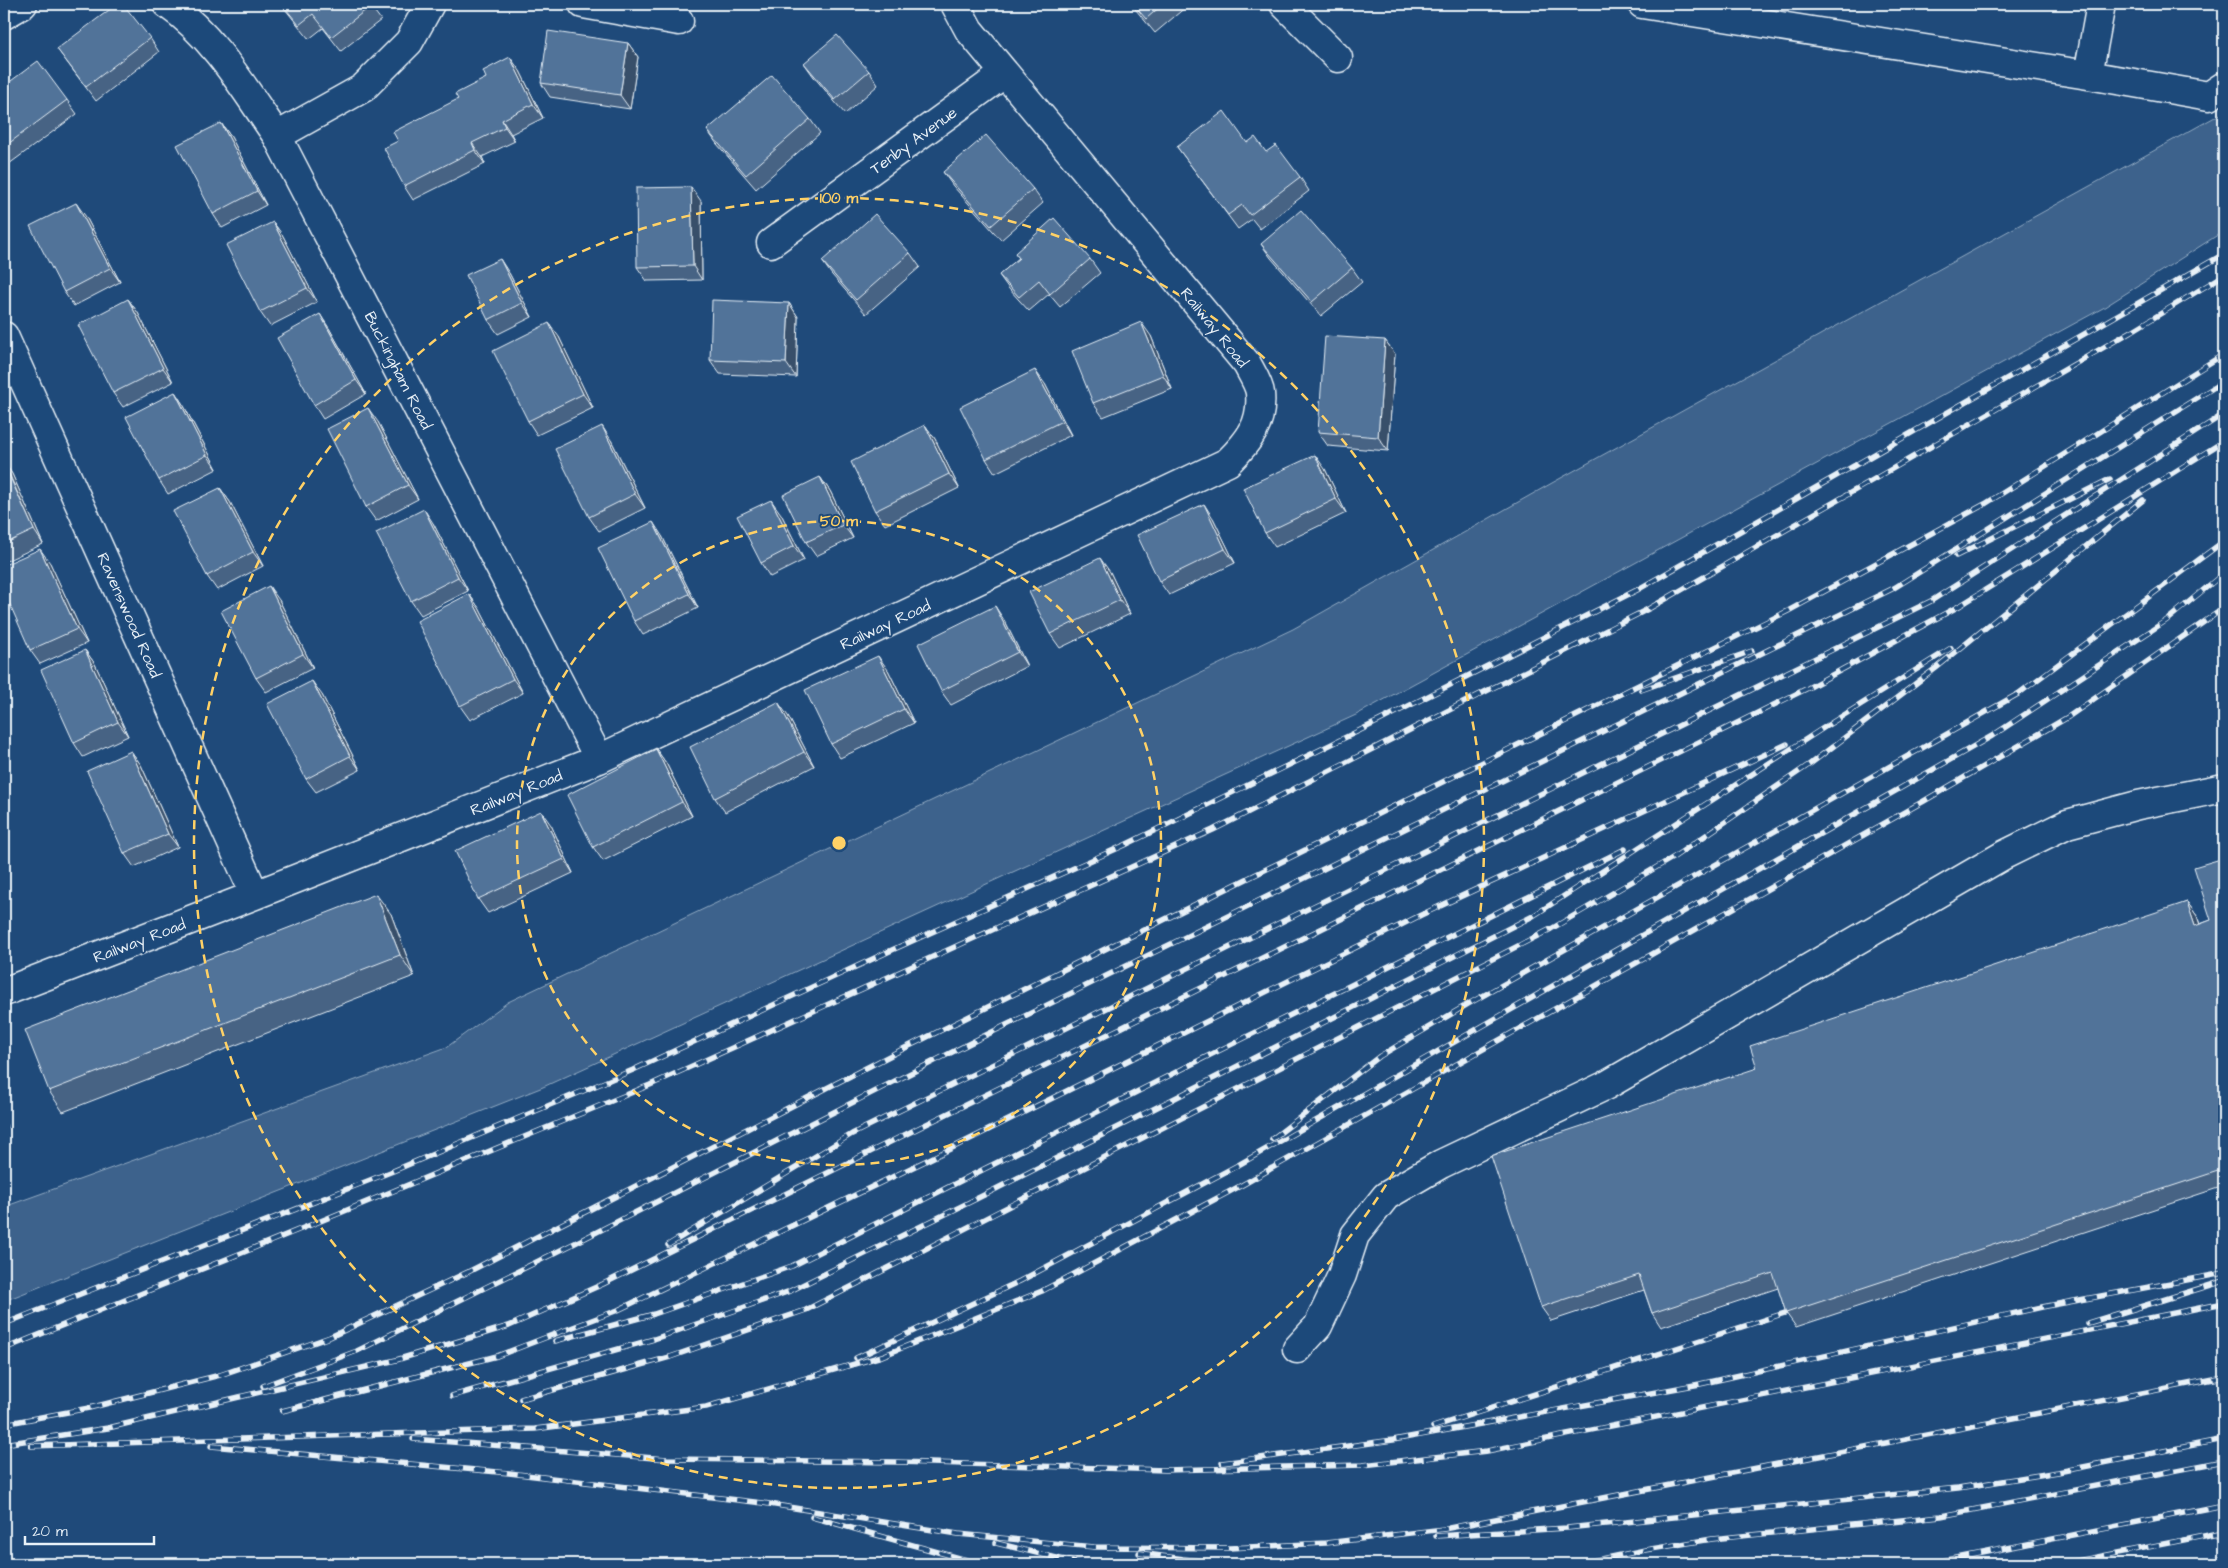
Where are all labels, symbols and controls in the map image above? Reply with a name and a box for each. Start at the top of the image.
street label: Tenby Avenue [866,102,962,181]
text: 100 m [820,188,859,209]
street label: Railway Road [1174,283,1253,373]
street label: Buckingham Road [358,308,437,434]
text: 50 m [820,511,858,532]
street label: Ravenswood Road [92,549,167,681]
street label: Railway Road [837,594,935,656]
street label: Railway Road [467,764,566,822]
centre of rings [830,834,848,852]
street label: Railway Road [90,913,189,970]
scale bar [25,1513,154,1545]
text: 20 m [32,1521,68,1542]

